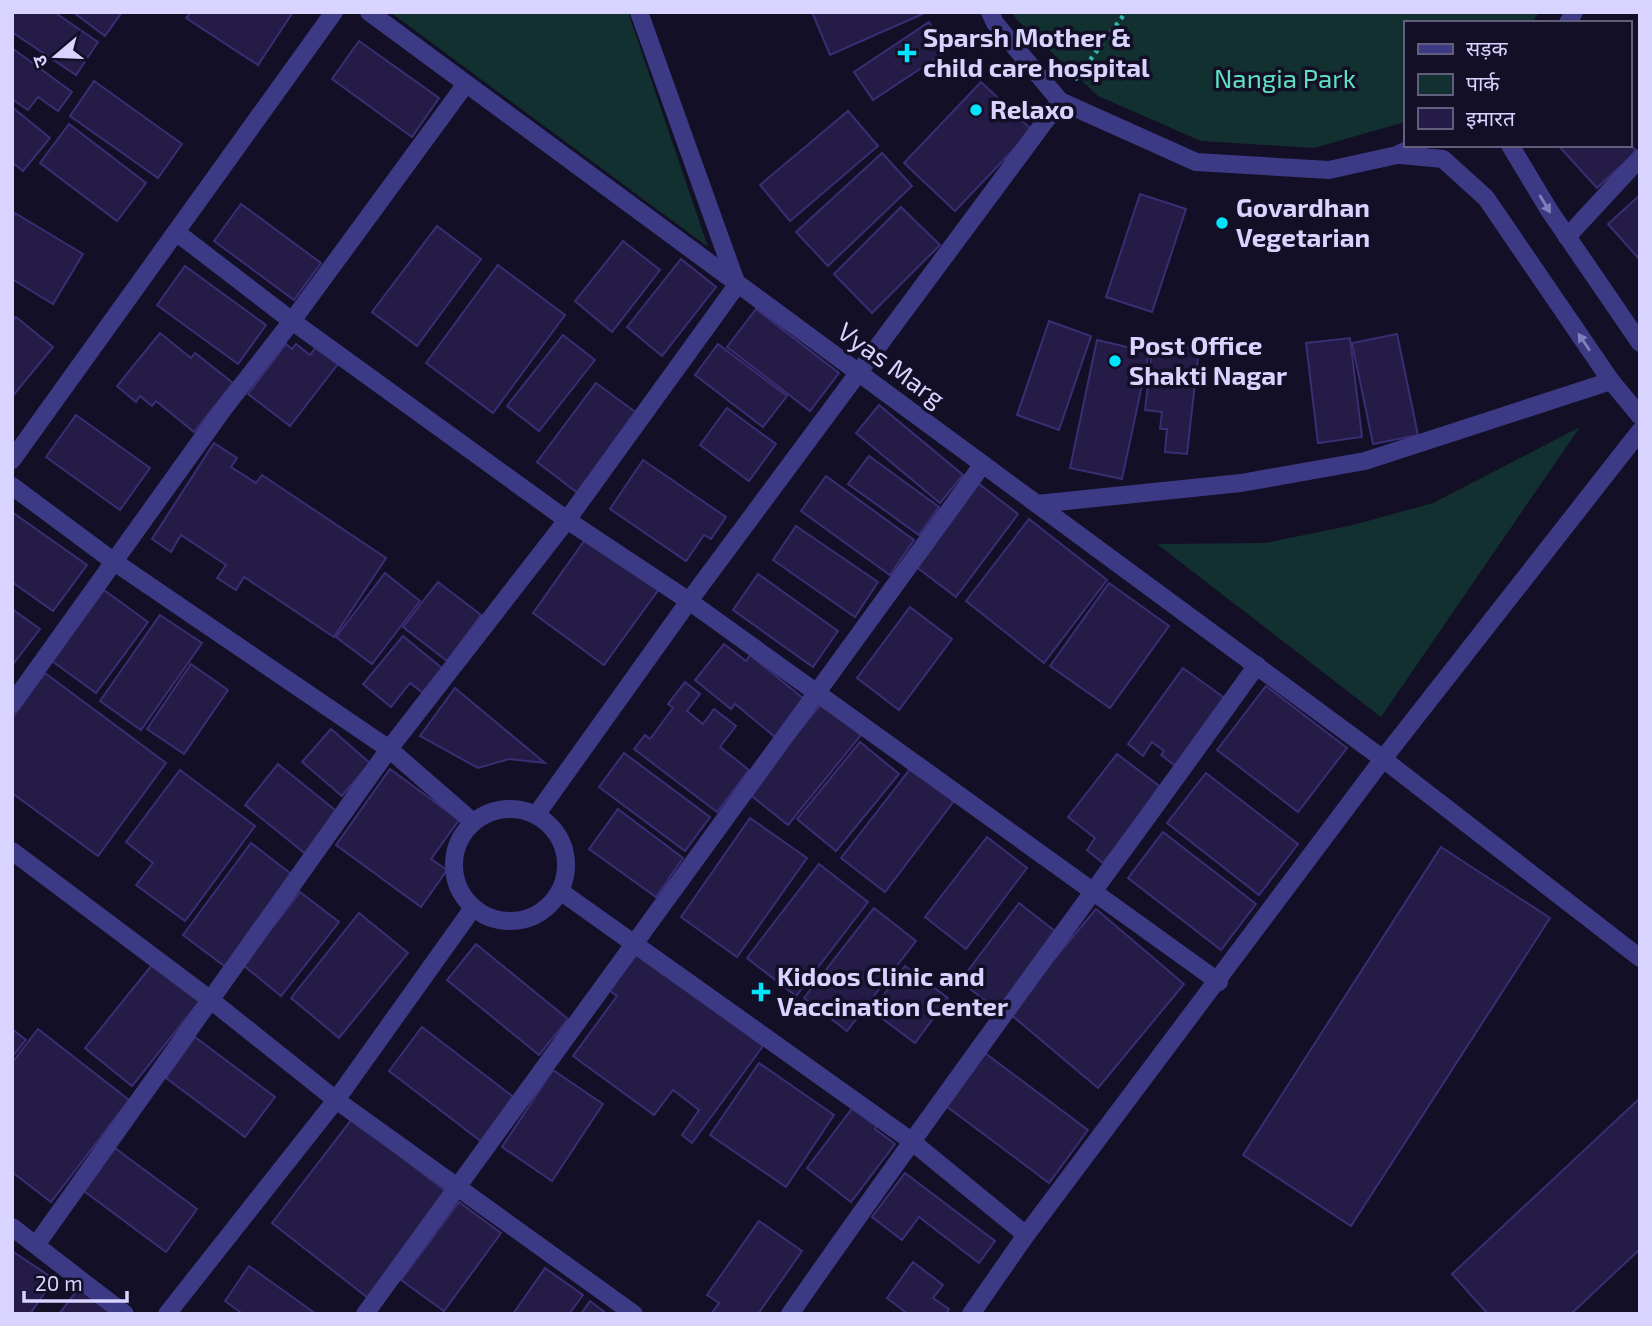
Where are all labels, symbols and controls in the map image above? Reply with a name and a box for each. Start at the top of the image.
north arrow [21,21,91,91]
place label: Sparsh Mother & child care hospital [923,21,1150,82]
legend [1404,21,1631,147]
text: सड़क [1466,35,1508,60]
marker: Sparsh Mother & child care hospital [897,43,917,63]
text: उ [26,52,52,71]
park label: Nangia Park [1214,62,1356,93]
text: पार्क [1466,70,1500,95]
place label: Relaxo [990,93,1074,124]
marker: Relaxo [968,102,984,118]
text: इमारत [1466,105,1516,130]
place label: Govardhan Vegetarian [1236,191,1370,252]
one-way arrow [1538,194,1551,213]
marker: Govardhan Vegetarian [1214,215,1230,231]
street label: Vyas Marg [832,315,951,413]
place label: Post Office Shakti Nagar [1129,329,1287,390]
one-way arrow [1577,333,1591,351]
marker: Post Office Shakti Nagar [1107,353,1123,369]
place label: Kidoos Clinic and Vaccination Center [777,960,1008,1021]
marker: Kidoos Clinic and Vaccination Center [751,982,771,1002]
scale bar [24,1260,128,1304]
text: 20 m [35,1270,83,1295]

